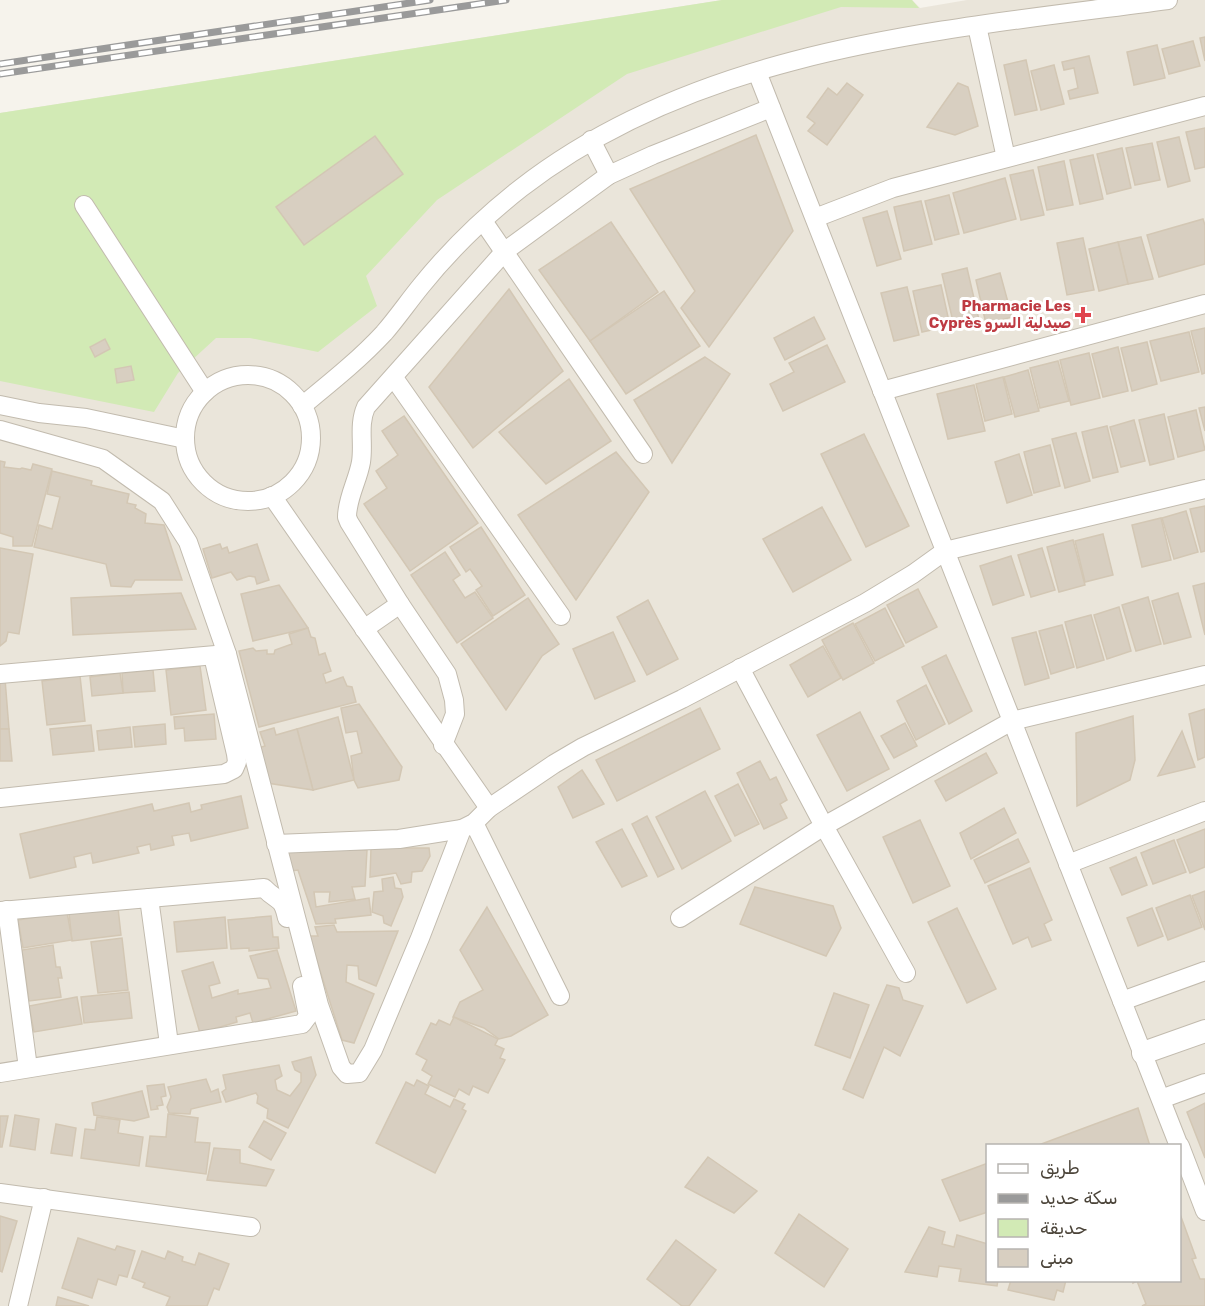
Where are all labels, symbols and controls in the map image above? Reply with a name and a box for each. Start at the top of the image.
place label: Pharmacie Les Cyprès صيدلية السرو [929,297,1071,332]
marker: Pharmacie Les Cyprès صيدلية السرو [1076,308,1090,322]
legend [986,1144,1181,1282]
text: طريق [1040,1157,1080,1179]
text: سكة حديد [1040,1187,1118,1209]
text: حديقة [1040,1217,1087,1239]
text: مبنى [1040,1247,1074,1269]

